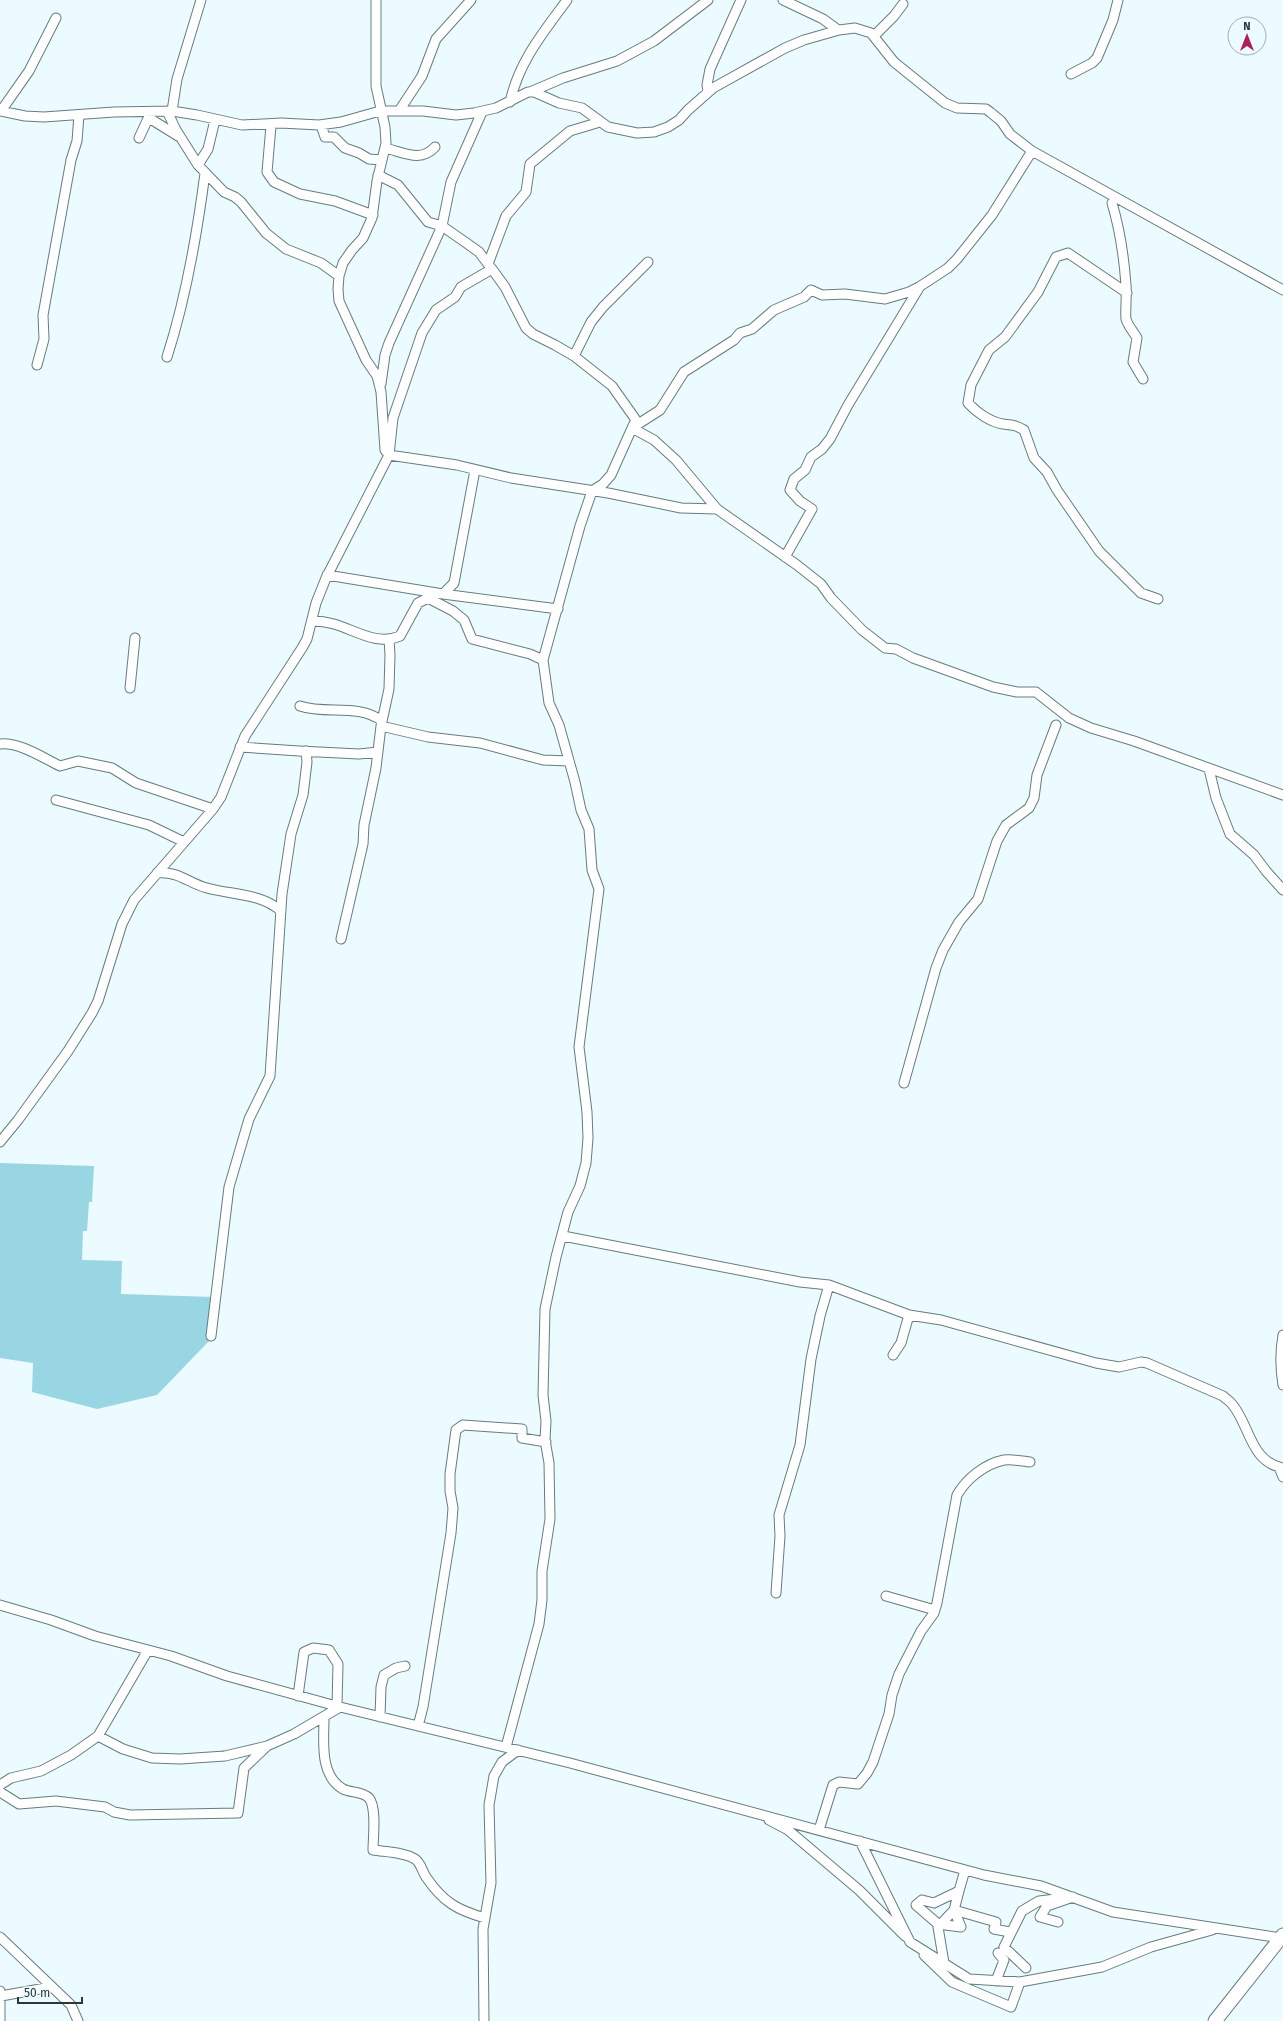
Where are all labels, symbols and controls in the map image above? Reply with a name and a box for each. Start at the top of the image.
north arrow [1227,16,1267,56]
text: N [1243,20,1251,33]
scale bar [18,1979,82,2005]
text: 50 m [24,1986,50,2000]

